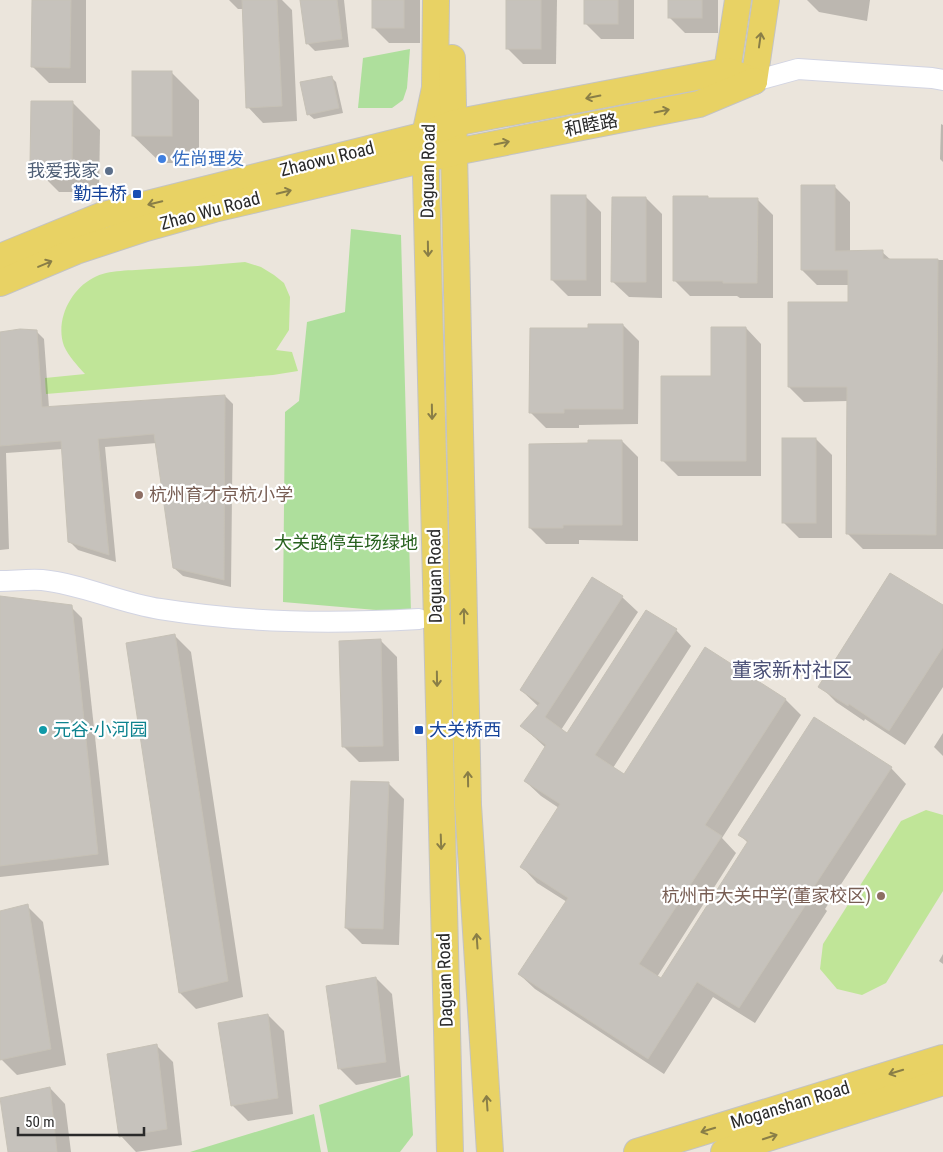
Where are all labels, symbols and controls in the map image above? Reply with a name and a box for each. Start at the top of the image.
one-way arrow [755,33,765,49]
one-way arrow [586,92,602,102]
one-way arrow [653,106,669,116]
street label: 和睦路 [562,109,619,140]
street label: Daguan Road [416,124,439,218]
street label: Zhaowu Road [278,137,376,180]
one-way arrow [494,137,510,147]
place label: 佐尚理发 [172,148,244,169]
marker: 佐尚理发 [156,153,168,165]
place label: 我爱我家 [27,160,99,181]
marker: 我爱我家 [103,165,115,177]
place label: 勤丰桥 [73,183,127,204]
street label: Zhao Wu Road [158,187,262,234]
one-way arrow [275,187,291,196]
marker: 勤丰桥 [131,188,143,200]
one-way arrow [148,199,164,208]
one-way arrow [423,241,433,257]
one-way arrow [37,259,52,268]
one-way arrow [427,404,436,420]
place label: 杭州育才京杭小学 [149,484,293,505]
marker: 杭州育才京杭小学 [133,489,145,501]
street label: Daguan Road [423,529,446,623]
park label: 大关路停车场绿地 [274,532,418,553]
one-way arrow [459,609,469,625]
district label: 董家新村社区 [732,658,852,682]
one-way arrow [433,671,442,687]
place label: 元谷·小河园 [53,719,147,740]
place label: 大关桥西 [429,719,501,740]
marker: 元谷·小河园 [37,724,49,736]
marker: 大关桥西 [413,724,425,736]
one-way arrow [463,771,472,787]
one-way arrow [436,834,446,850]
place label: 杭州市大关中学(董家校区) [662,885,871,907]
marker: 杭州市大关中学(董家校区) [875,890,887,902]
street label: Daguan Road [432,933,457,1027]
one-way arrow [472,933,481,949]
one-way arrow [889,1068,905,1078]
street label: Moganshan Road [728,1076,852,1133]
one-way arrow [482,1096,491,1112]
scale bar [18,1104,144,1136]
text: 50 m [25,1113,55,1131]
one-way arrow [700,1126,716,1136]
one-way arrow [762,1132,778,1142]

